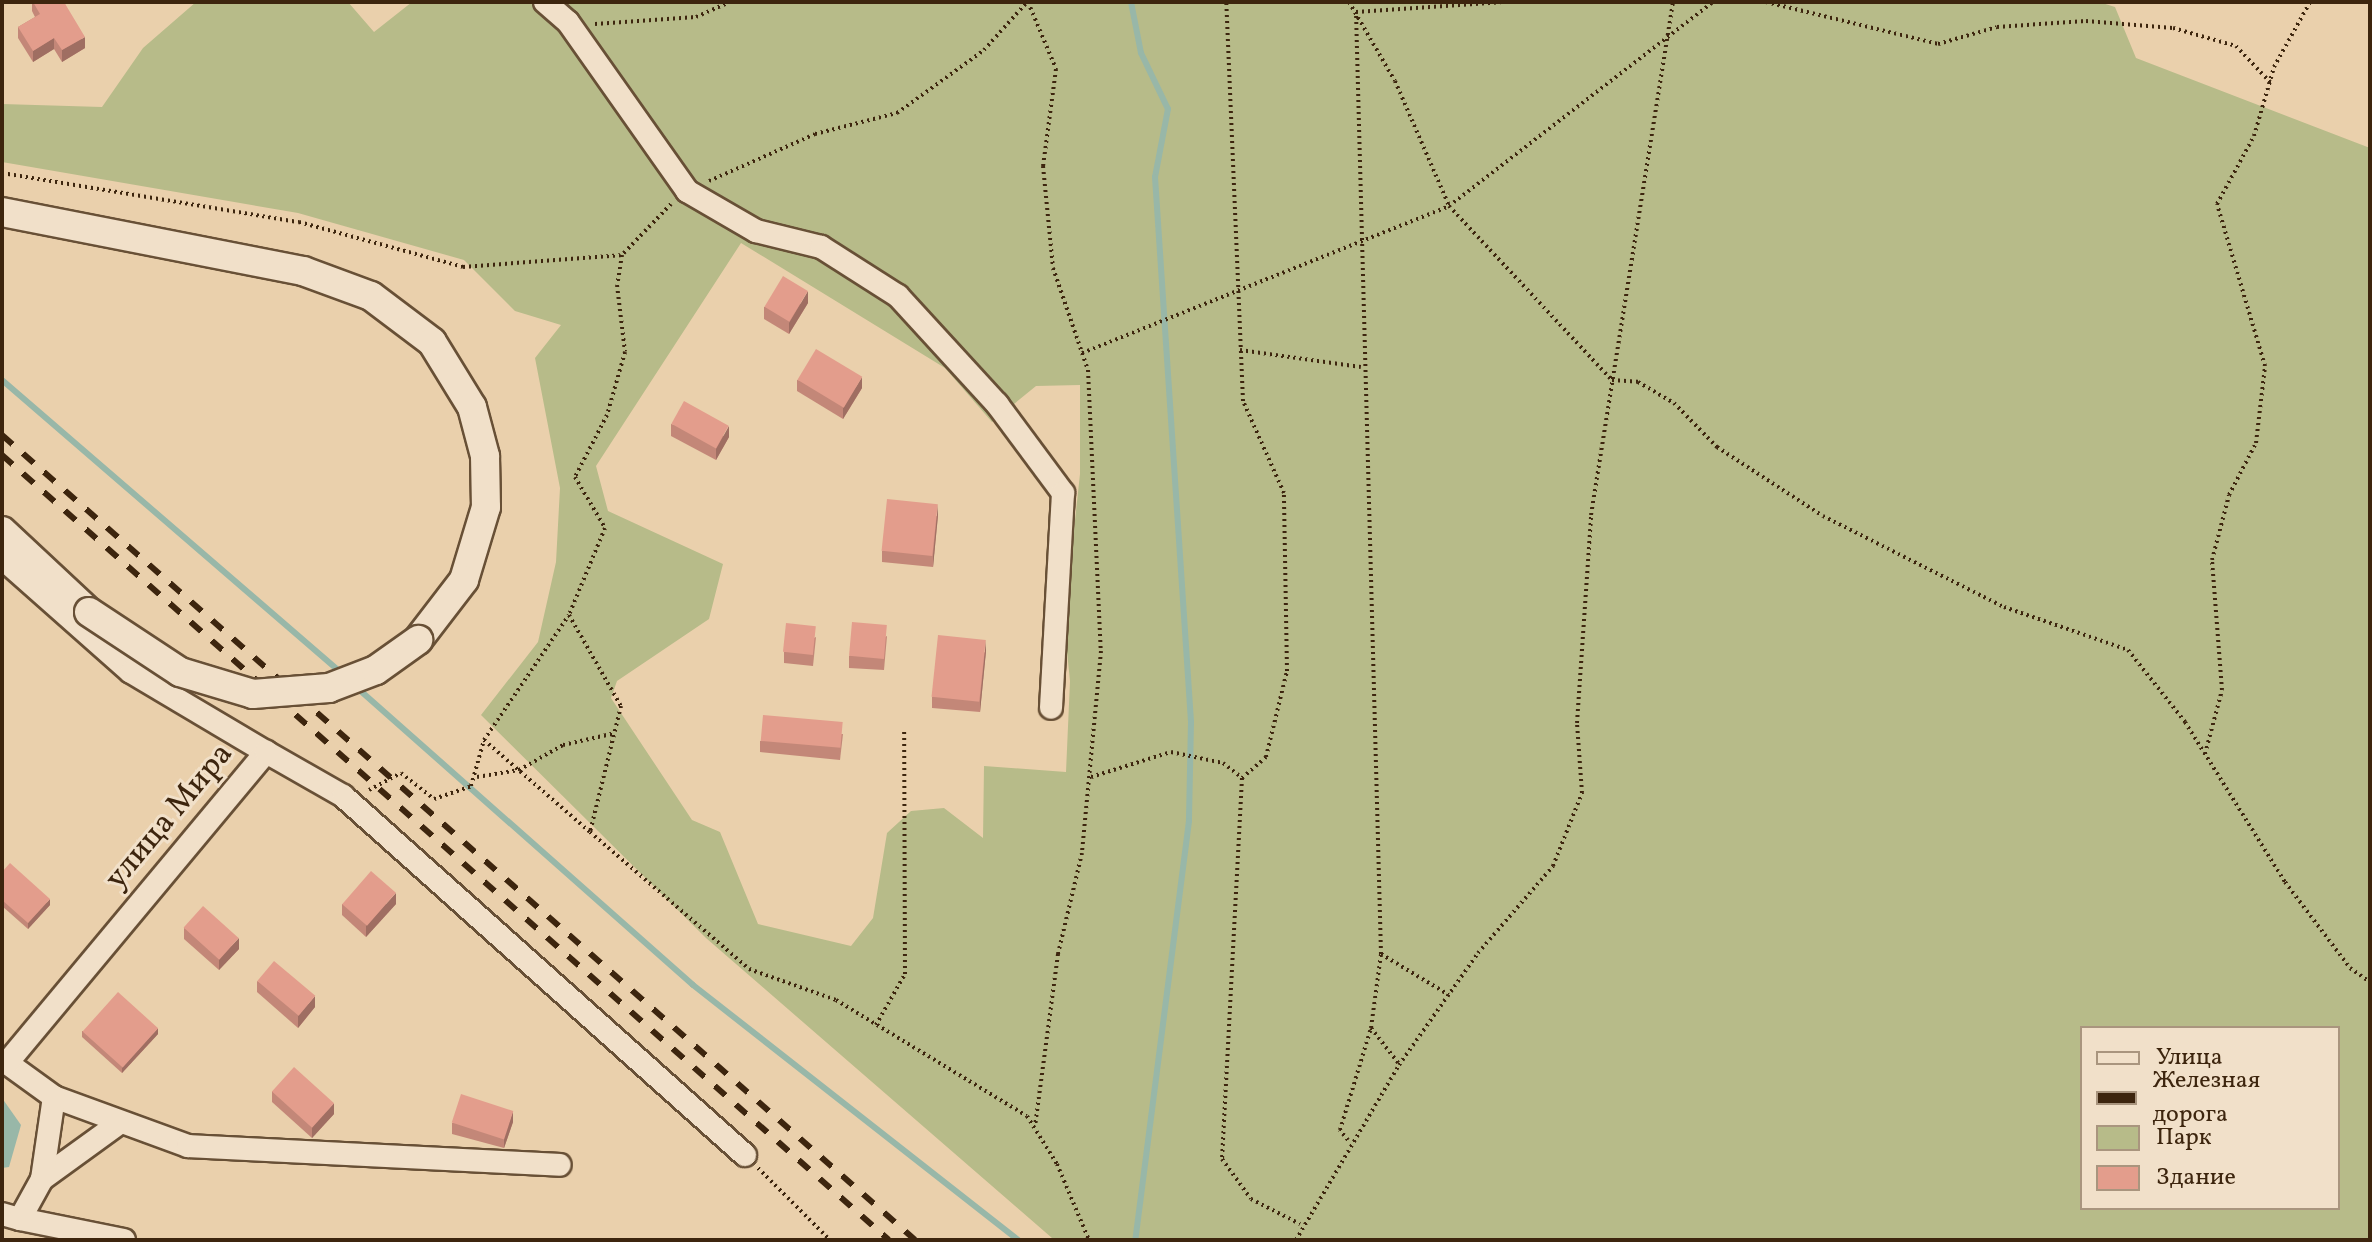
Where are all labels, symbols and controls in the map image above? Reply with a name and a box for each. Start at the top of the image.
street label: улица Мира [98,736,242,898]
legend [2080,1026,2340,1210]
text: Улица [2156,1041,2223,1075]
text: Железная дорога [2153,1064,2260,1132]
text: Парк [2156,1121,2212,1155]
text: Здание [2156,1161,2236,1195]

